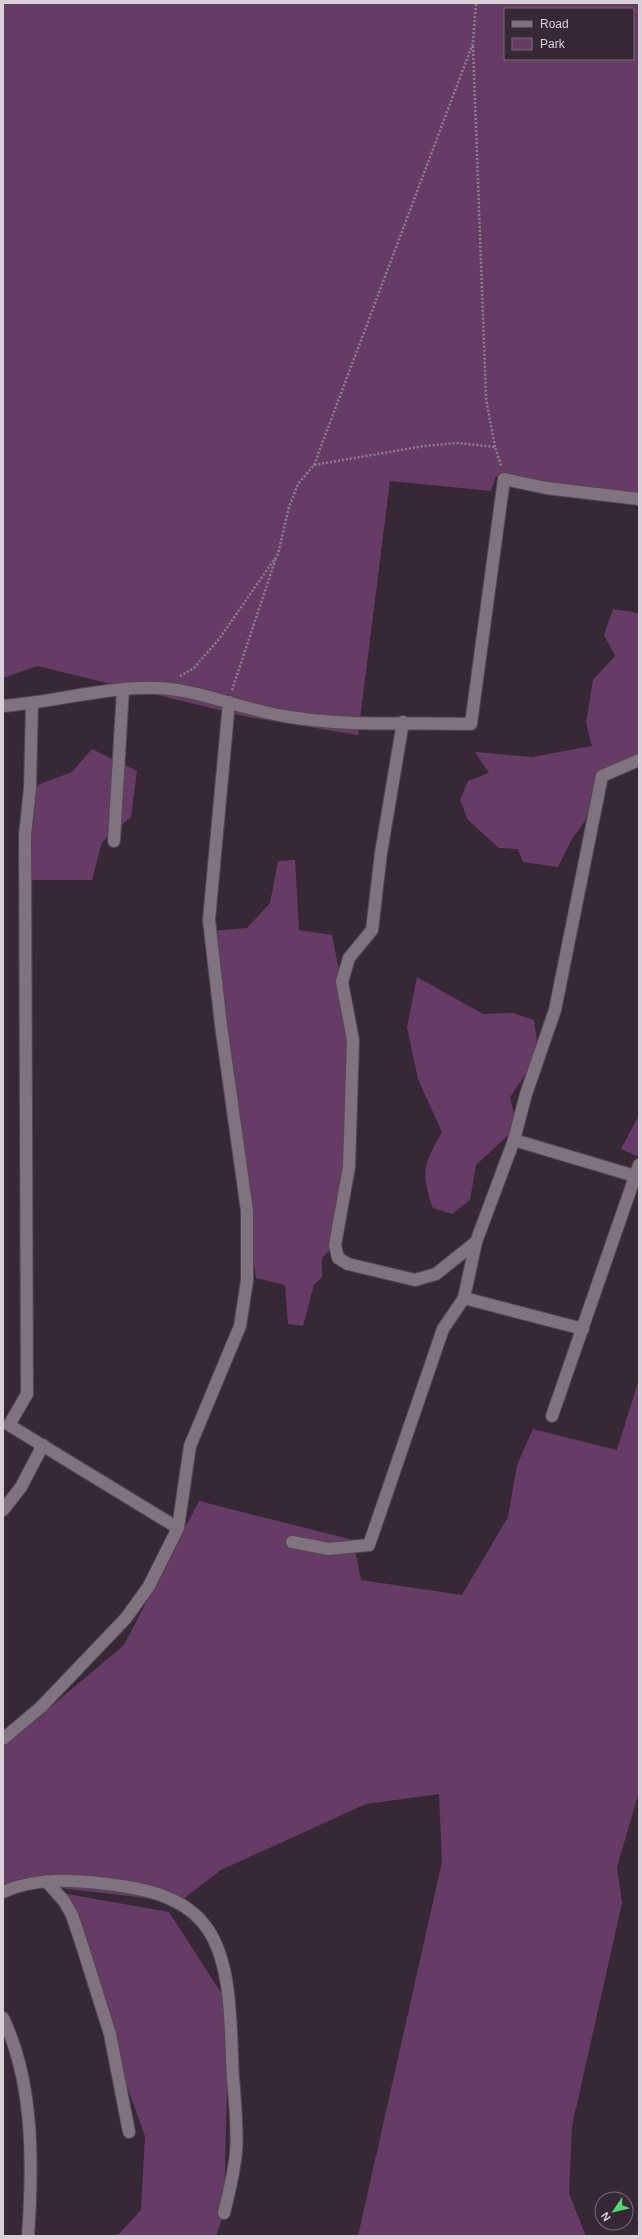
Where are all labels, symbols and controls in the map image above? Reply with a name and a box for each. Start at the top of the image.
legend [504,8,634,60]
text: Road [540,17,569,31]
text: Park [540,37,566,51]
north arrow [594,2191,634,2231]
text: N [599,2210,613,2223]

